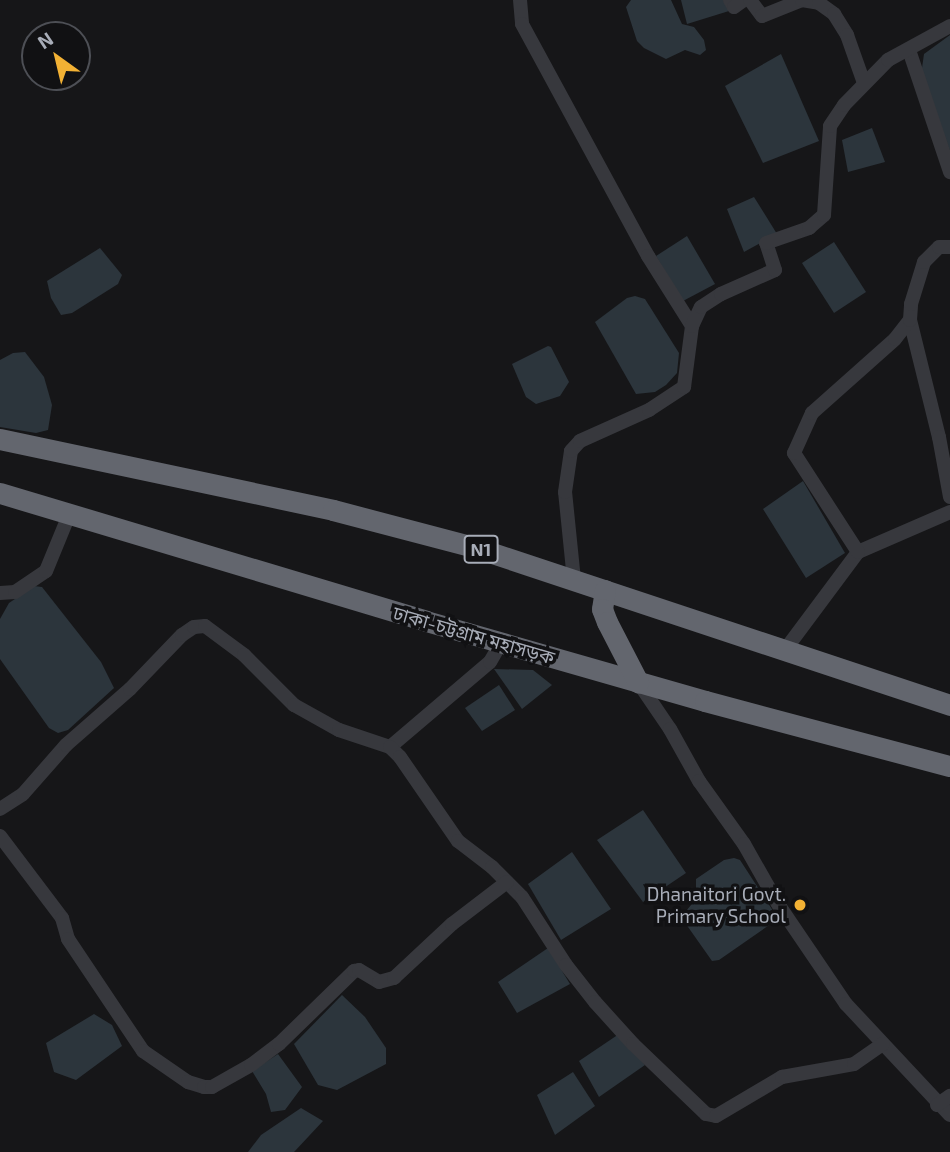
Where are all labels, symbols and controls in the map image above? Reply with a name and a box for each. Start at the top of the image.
north arrow [21,21,91,91]
text: N [33,26,57,53]
road number: N1 [463,534,498,564]
street label: ঢাকা-চট্টগ্রাম মহাসড়ক [391,601,557,669]
place label: Dhanaitori Govt. Primary School [647,883,786,927]
marker: Dhanaitori Govt. Primary School [792,897,808,913]

